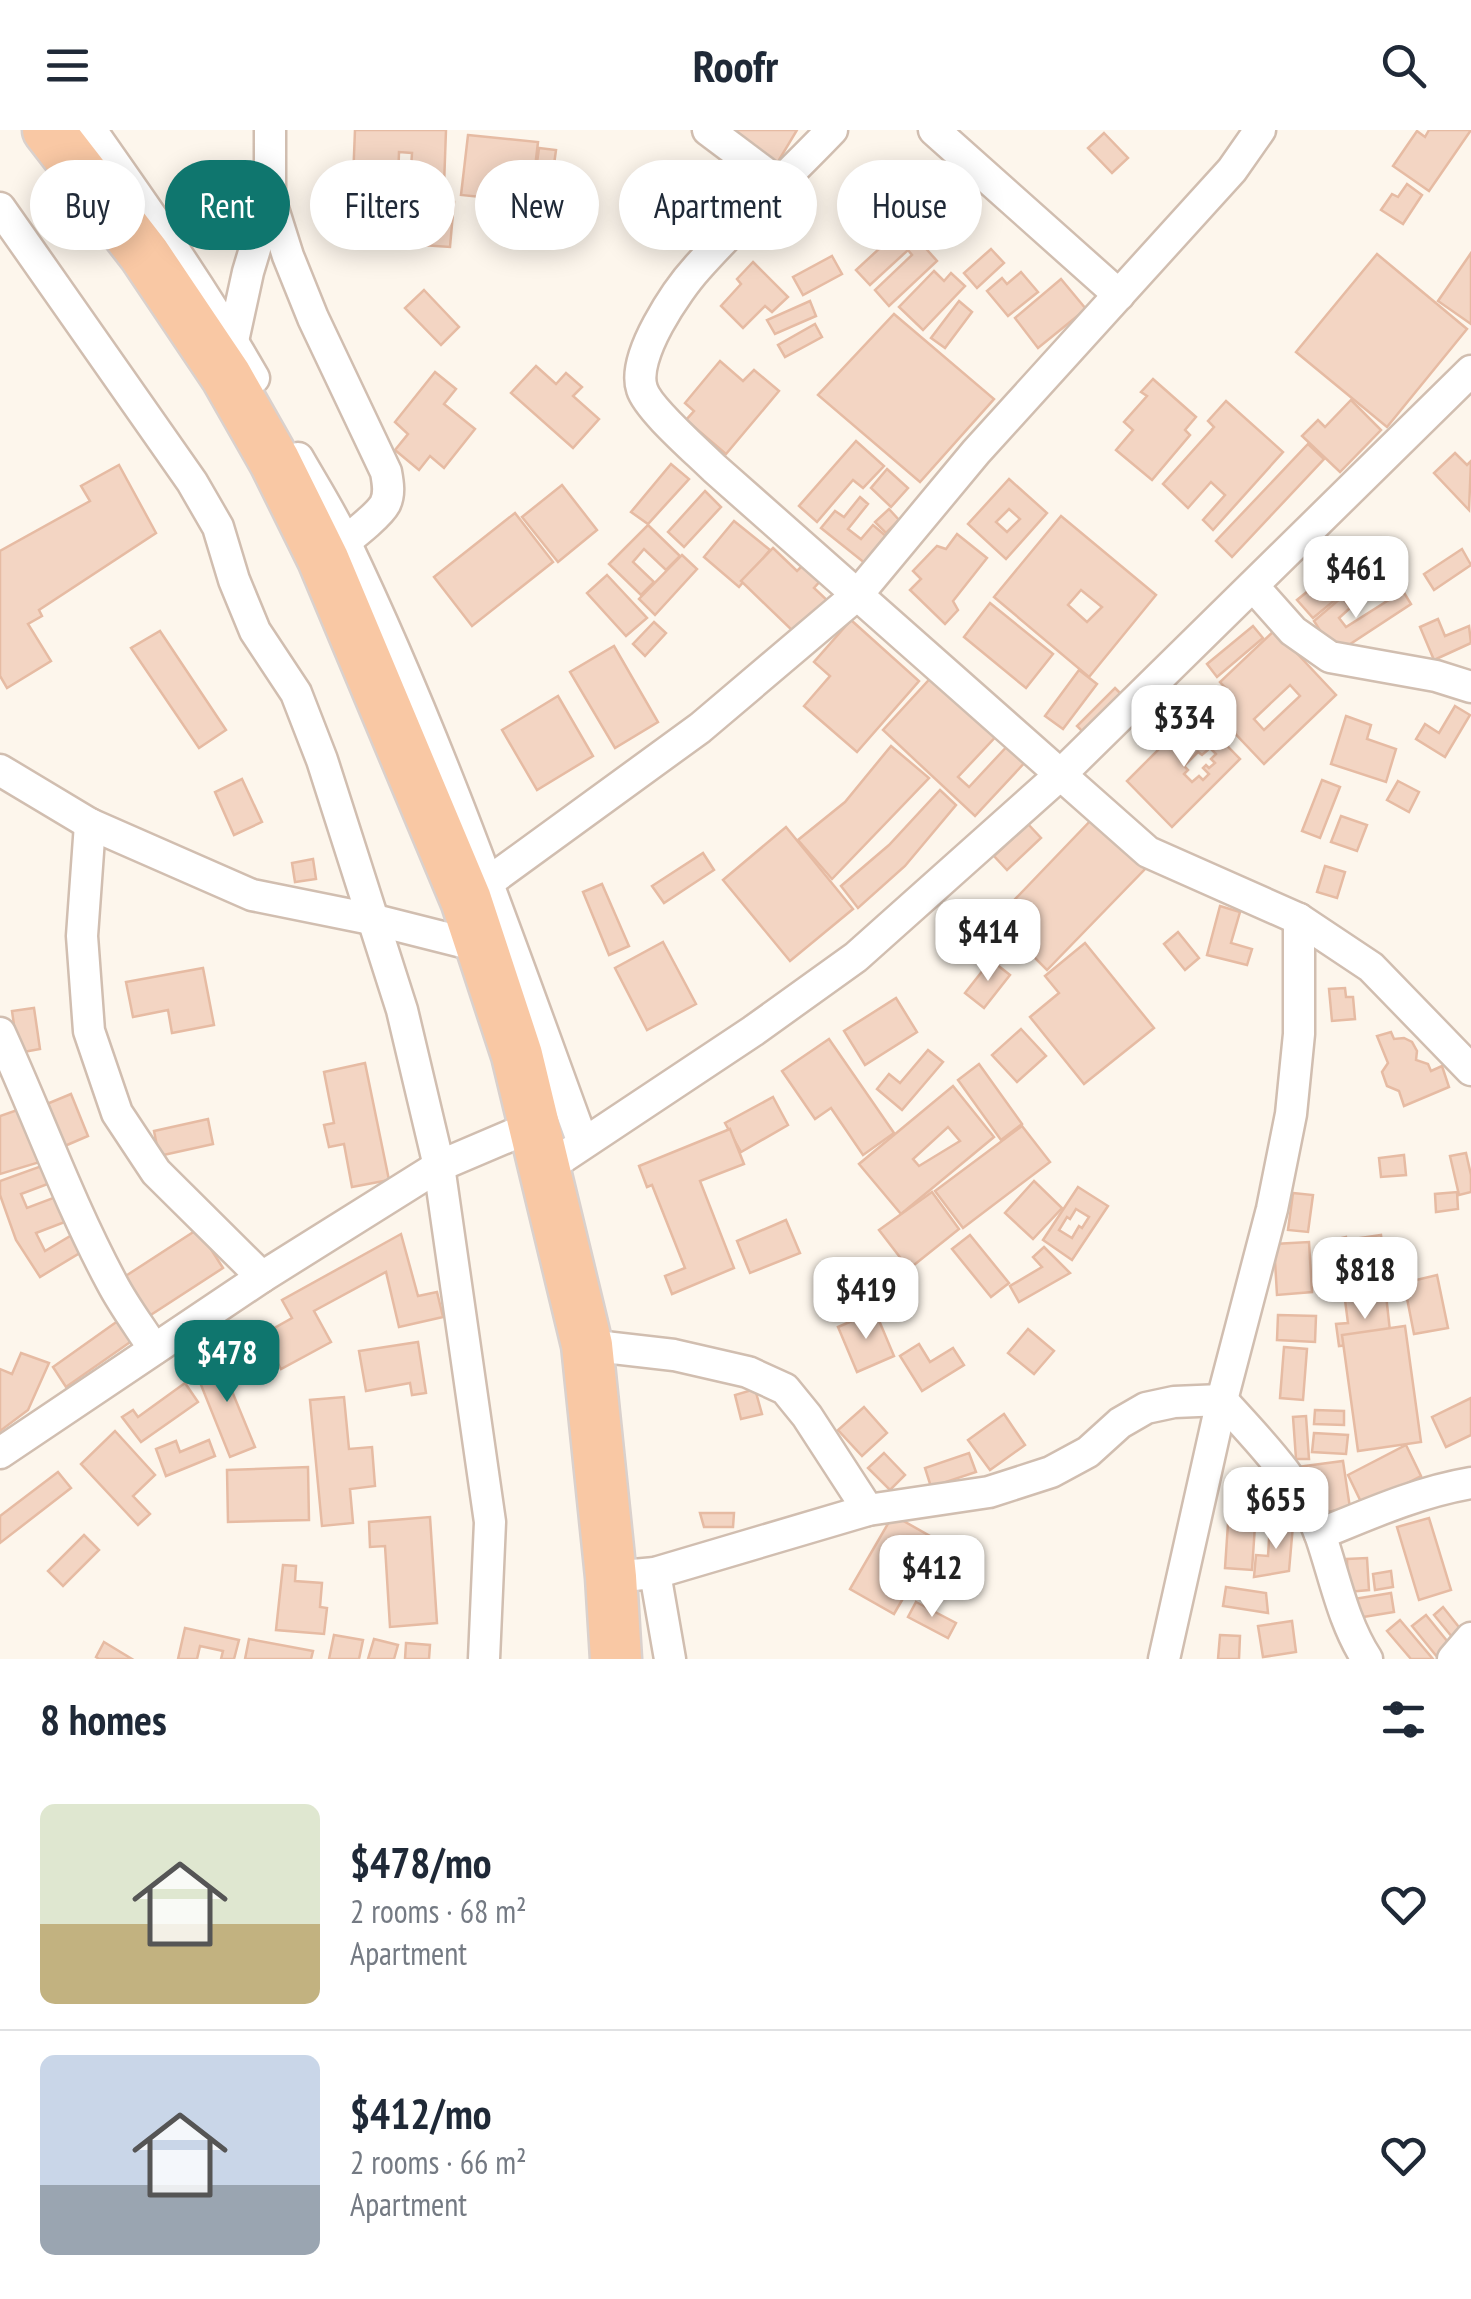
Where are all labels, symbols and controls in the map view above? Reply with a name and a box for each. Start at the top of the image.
text: Roofr [693,36,778,94]
icon: menu [40,38,95,93]
icon: search [1376,38,1431,93]
chip: Buy [30,160,145,250]
chip: Rent [165,160,290,250]
chip: Filters [310,160,455,250]
chip: New [475,160,599,250]
chip: Apartment [619,160,817,250]
chip: House [837,160,982,250]
pin: $461 [1297,536,1415,621]
text: $461 [1325,547,1387,589]
pin: $334 [1125,685,1243,770]
text: $334 [1153,696,1215,738]
pin: $414 [929,899,1047,984]
text: $414 [957,910,1019,952]
pin: $818 [1306,1237,1424,1322]
text: $818 [1334,1248,1396,1290]
pin: $419 [807,1257,925,1342]
text: $419 [835,1268,897,1310]
pin: $478 [168,1320,286,1405]
text: $478 [196,1331,258,1373]
pin: $655 [1217,1467,1335,1552]
text: $655 [1245,1478,1307,1520]
pin: $412 [873,1535,991,1620]
text: $412 [901,1546,963,1588]
text: 8 homes [40,1692,167,1747]
icon: filters [1376,1692,1431,1747]
text: $478/mo [350,1835,492,1890]
icon: home [120,1844,240,1964]
icon: heart [1376,1877,1431,1932]
text: 2 rooms · 68 m² [350,1890,527,1932]
text: Apartment [350,1932,467,1974]
text: $412/mo [350,2086,492,2141]
icon: home [120,2095,240,2215]
icon: heart [1376,2128,1431,2183]
text: 2 rooms · 66 m² [350,2141,527,2183]
text: Apartment [350,2183,467,2225]

